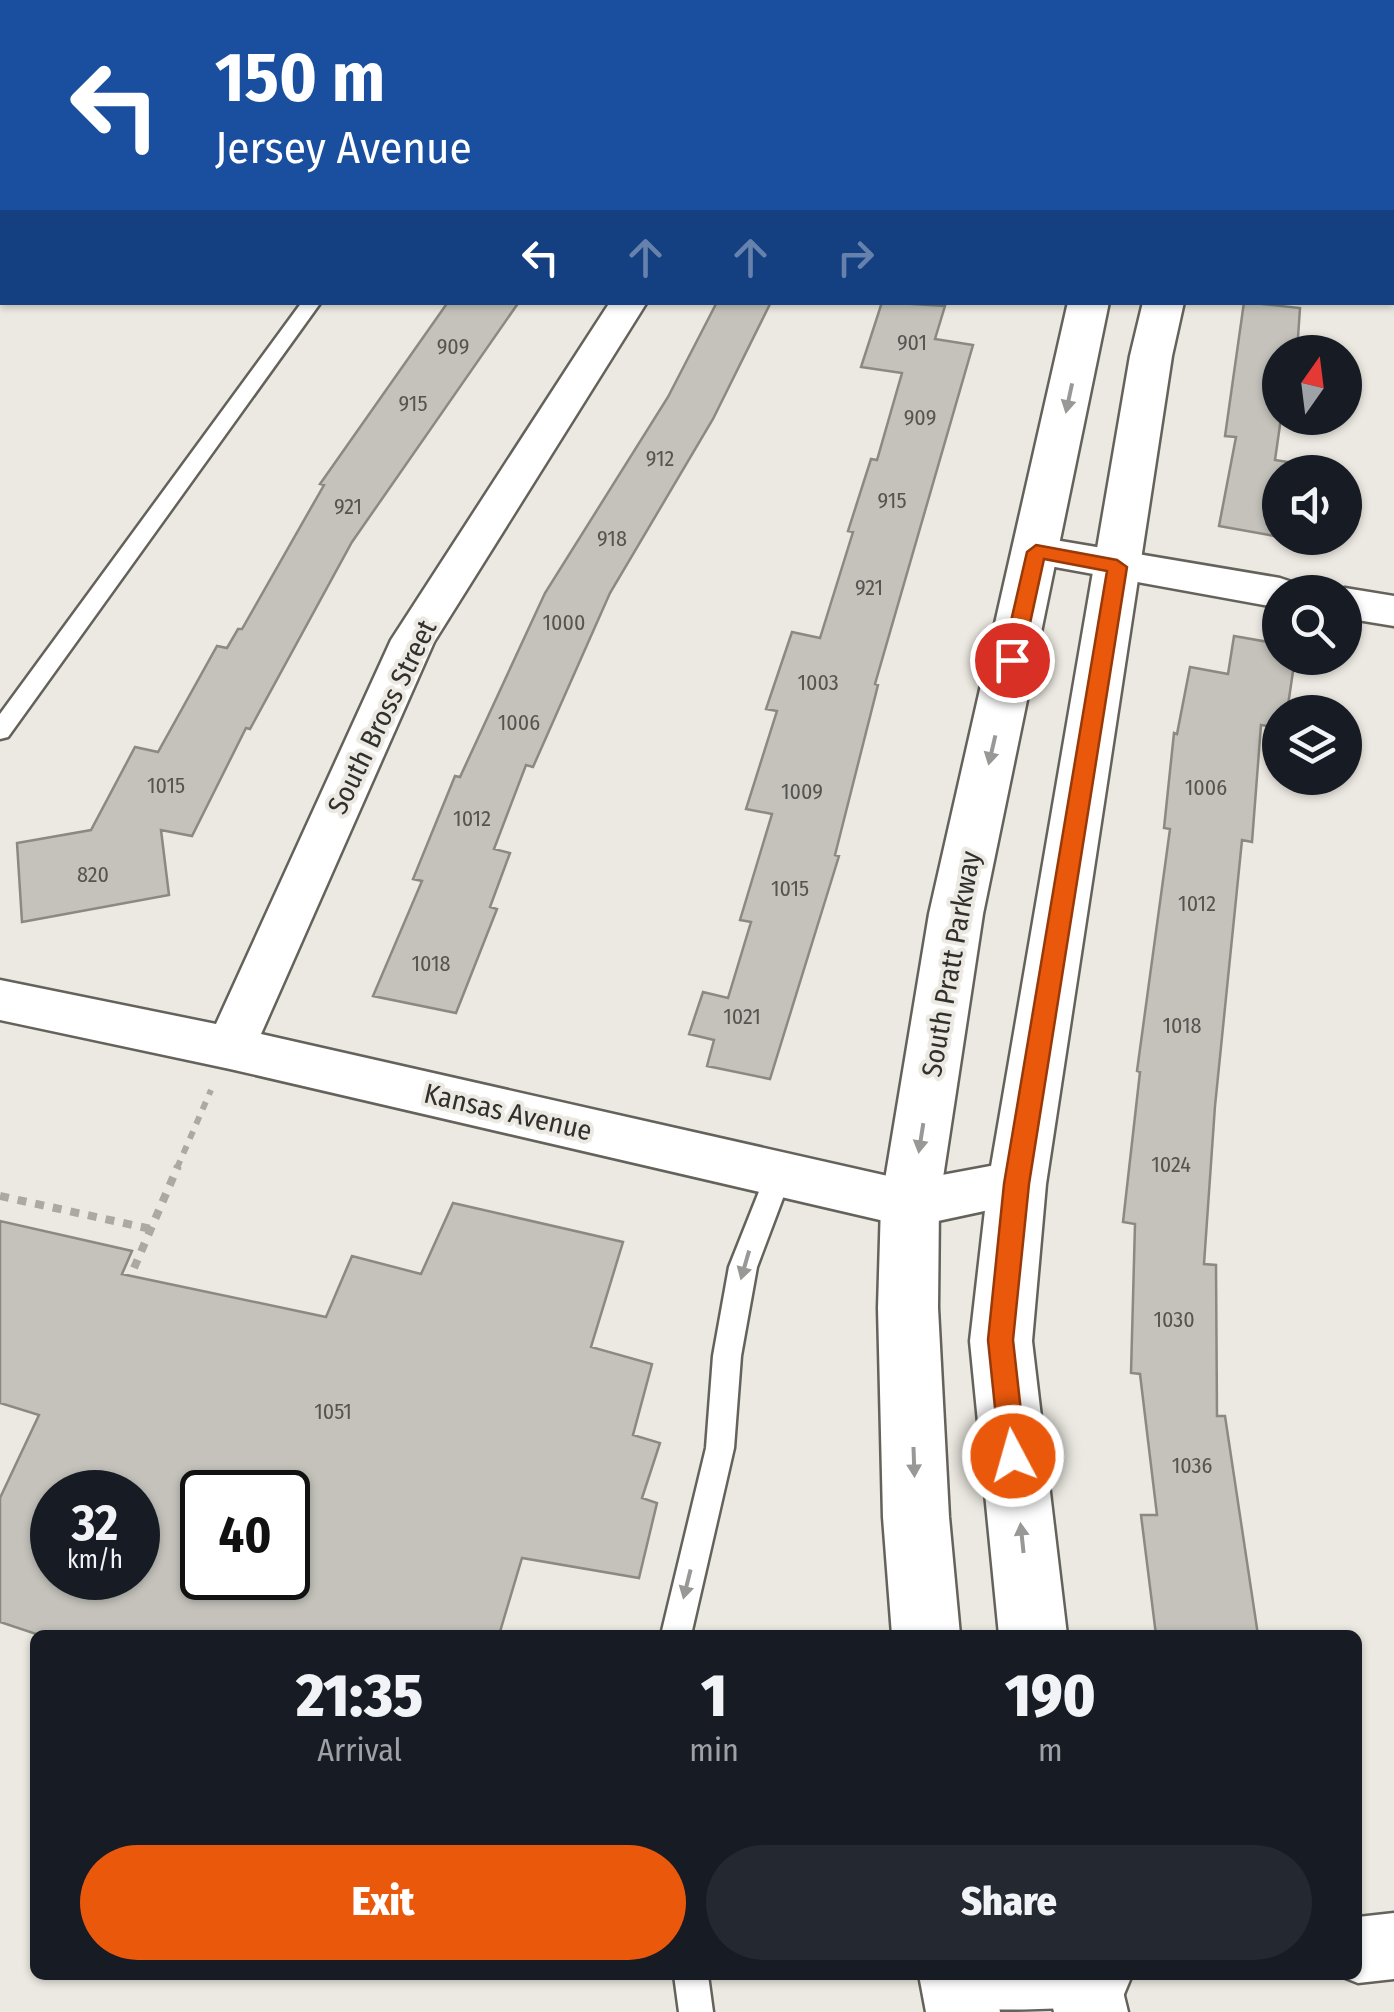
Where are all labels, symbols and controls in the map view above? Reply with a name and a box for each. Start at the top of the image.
text: 150 m [215,36,385,120]
icon: left [50,40,180,170]
text: Jersey Avenue [215,121,472,175]
icon: left [513,230,568,285]
icon: ahead [618,230,673,285]
icon: ahead [723,230,778,285]
icon: right [828,230,883,285]
house number: 901 [897,329,927,356]
house number: 909 [437,333,469,360]
north arrow [1262,335,1362,435]
map controls [1262,335,1362,795]
one-way arrow [1060,383,1076,414]
house number: 915 [399,390,428,417]
house number: 909 [904,404,936,431]
house number: 912 [646,445,674,472]
button: sound [1262,455,1362,555]
house number: 915 [878,487,907,514]
house number: 921 [334,493,362,520]
house number: 918 [597,525,627,552]
house number: 921 [855,574,883,601]
button: search [1262,575,1362,675]
house number: 1000 [543,609,585,636]
street label: South Bross Street [321,614,444,819]
pin [970,618,1055,703]
icon: arrive [985,633,1040,688]
house number: 1003 [797,669,839,696]
button: layers [1262,695,1362,795]
house number: 1006 [498,709,540,736]
one-way arrow [984,735,1000,766]
house number: 1015 [147,772,185,799]
house number: 1006 [1185,774,1227,801]
house number: 1009 [781,778,823,805]
house number: 1012 [453,805,491,832]
street label: South Pratt Parkway [915,848,987,1080]
house number: 820 [77,861,109,888]
house number: 1015 [771,875,809,902]
house number: 1012 [1178,890,1216,917]
house number: 1018 [411,950,451,977]
house number: 1021 [723,1003,761,1030]
house number: 1018 [1162,1012,1202,1039]
street label: Kansas Avenue [421,1077,595,1147]
one-way arrow [912,1123,928,1154]
house number: 1024 [1151,1151,1191,1178]
one-way arrow [737,1251,752,1281]
house number: 1030 [1153,1306,1195,1333]
house number: 1051 [314,1398,352,1425]
position arrow [961,1404,1065,1508]
one-way arrow [906,1447,922,1478]
house number: 1036 [1172,1452,1212,1479]
speed limit sign: 40 [180,1470,310,1600]
text: 32 [72,1493,118,1553]
one-way arrow [1014,1522,1030,1554]
text: km/h [67,1545,123,1575]
one-way arrow [679,1569,694,1600]
text: 21:35 [296,1660,423,1732]
text: 1 [701,1660,727,1732]
text: 190 [1005,1660,1096,1732]
text: Arrival [317,1731,402,1769]
text: min [689,1731,739,1769]
text: m [1038,1731,1063,1769]
button: Exit [80,1845,686,1960]
button: Share [706,1845,1312,1960]

